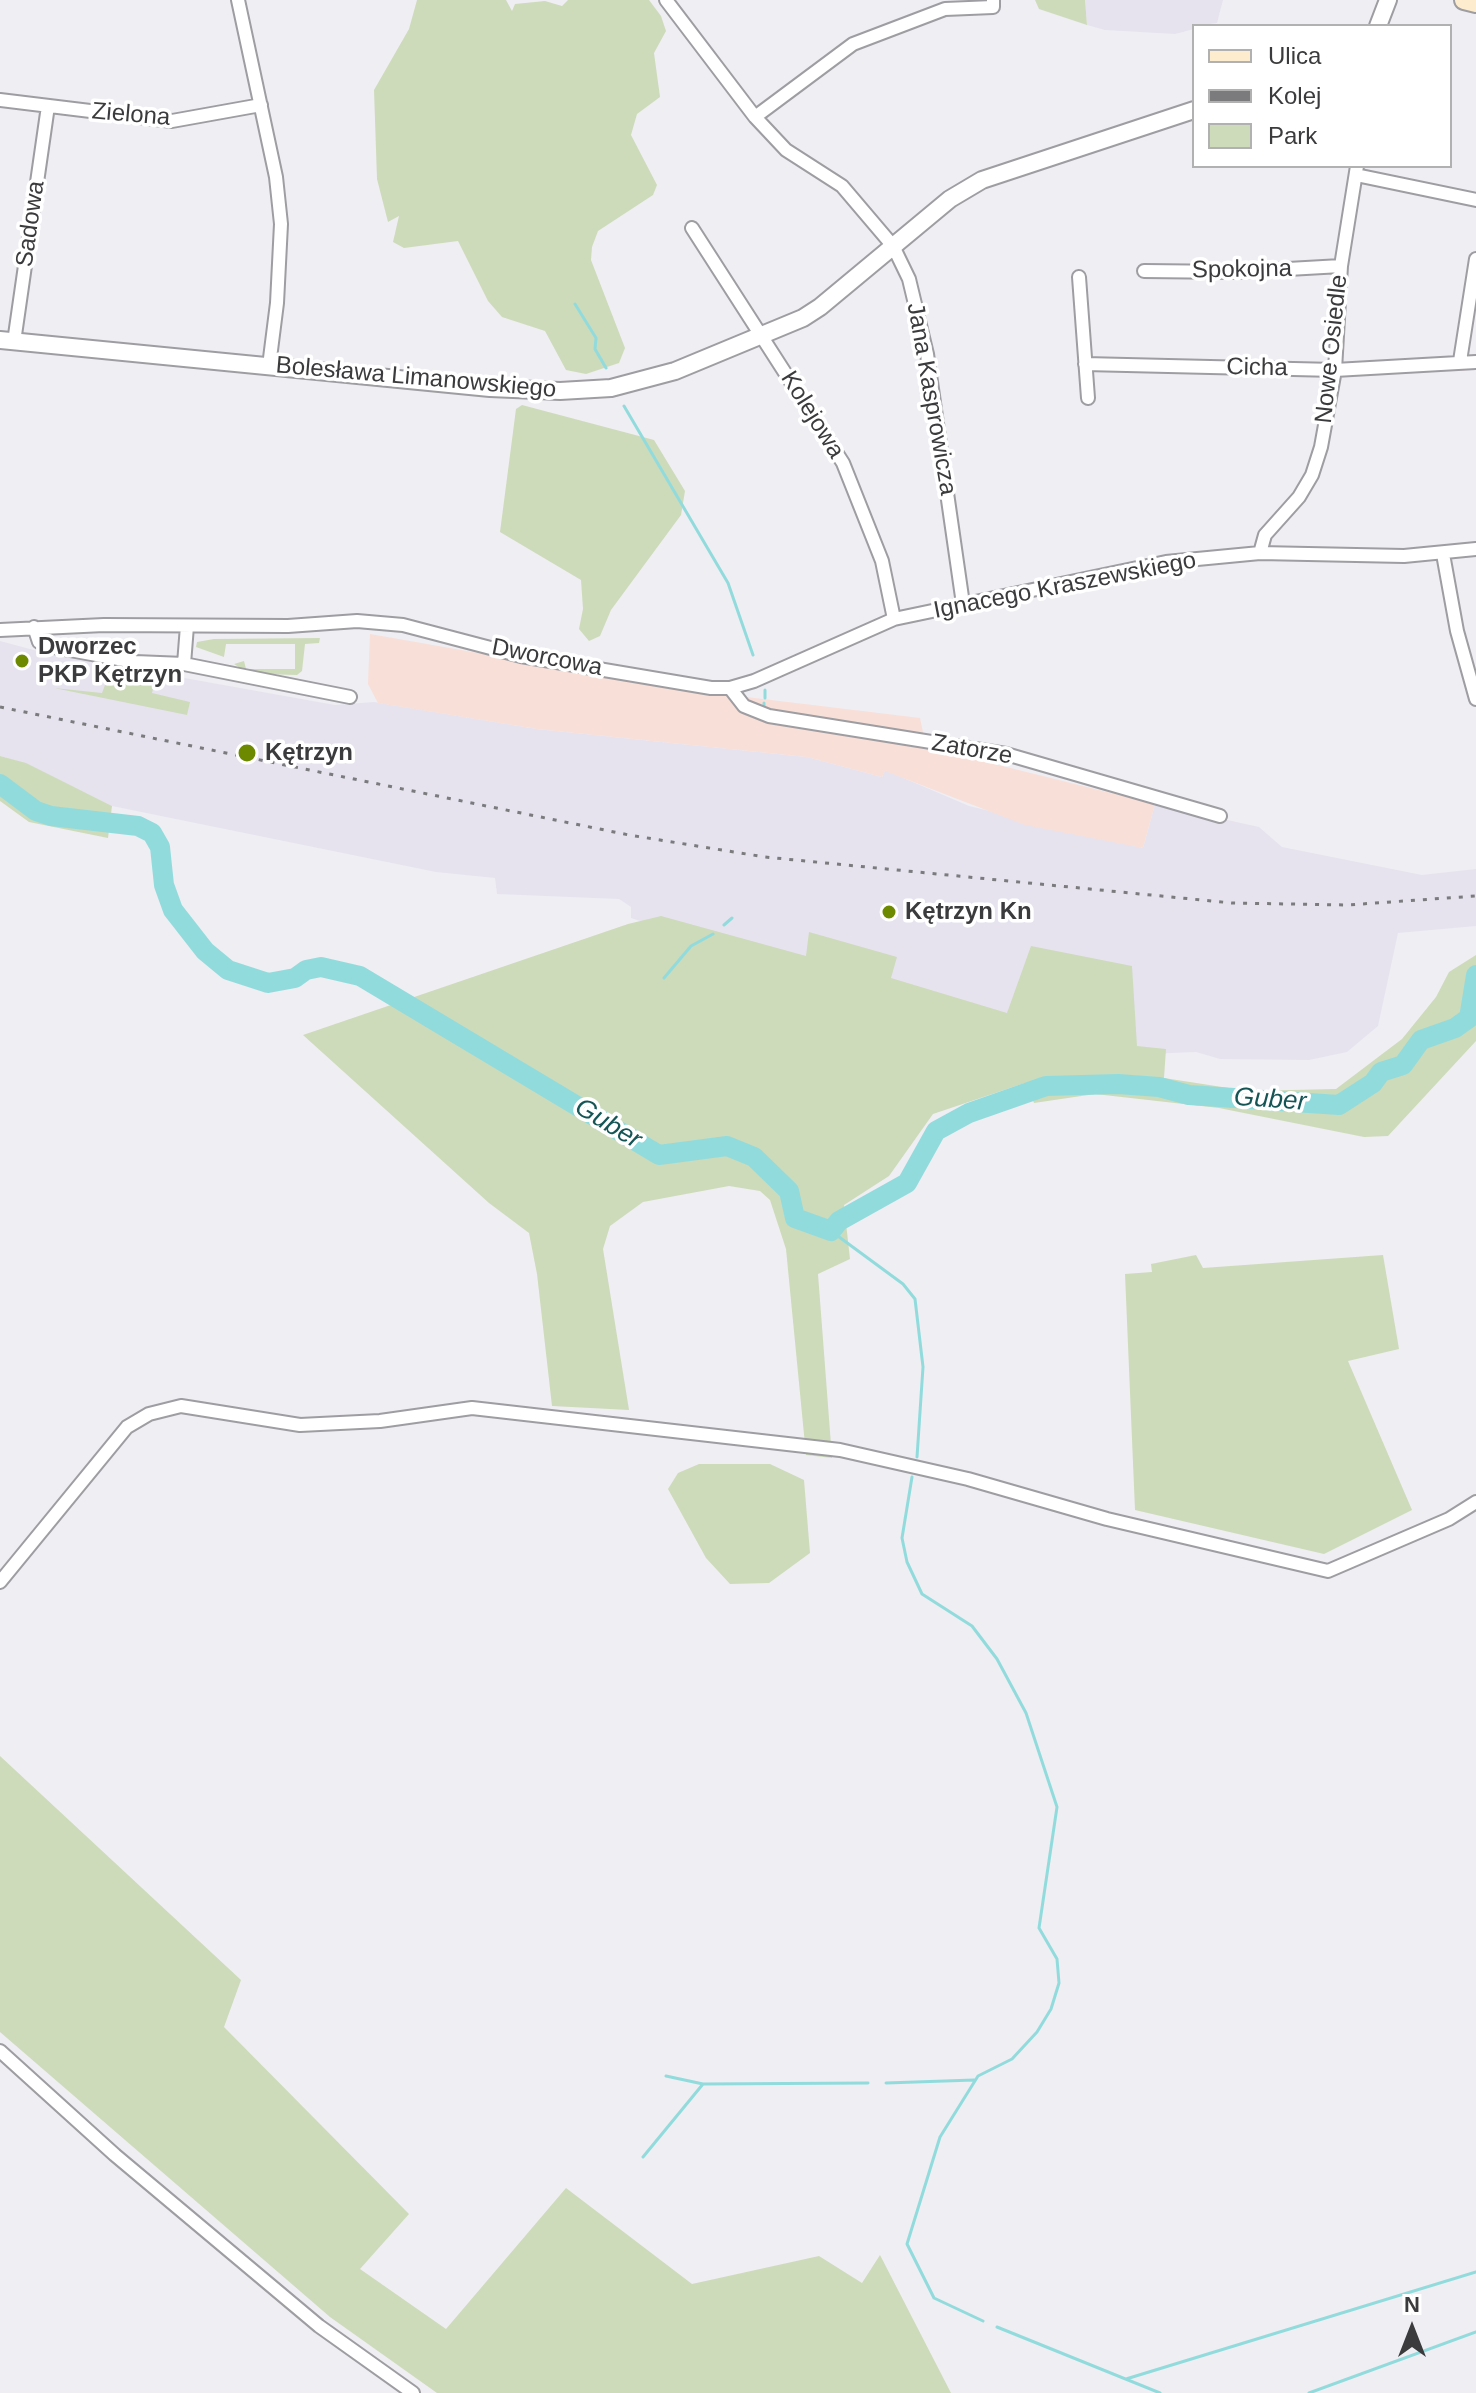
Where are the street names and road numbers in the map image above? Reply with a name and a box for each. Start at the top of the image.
street label: Zielona [91,97,171,133]
street label: Sadowa [11,179,51,269]
street label: Spokojna [1192,255,1292,285]
street label: Nowe Osiedle [1310,273,1354,425]
street label: Jana Kasprowicza [900,301,962,497]
street label: Bolesława Limanowskiego [275,351,557,405]
street label: Cicha [1226,353,1288,383]
street label: Kolejowa [774,366,850,464]
street label: Ignacego Kraszewskiego [931,546,1199,626]
street label: Dworcowa [489,633,605,683]
street label: Zatorze [929,729,1015,771]

